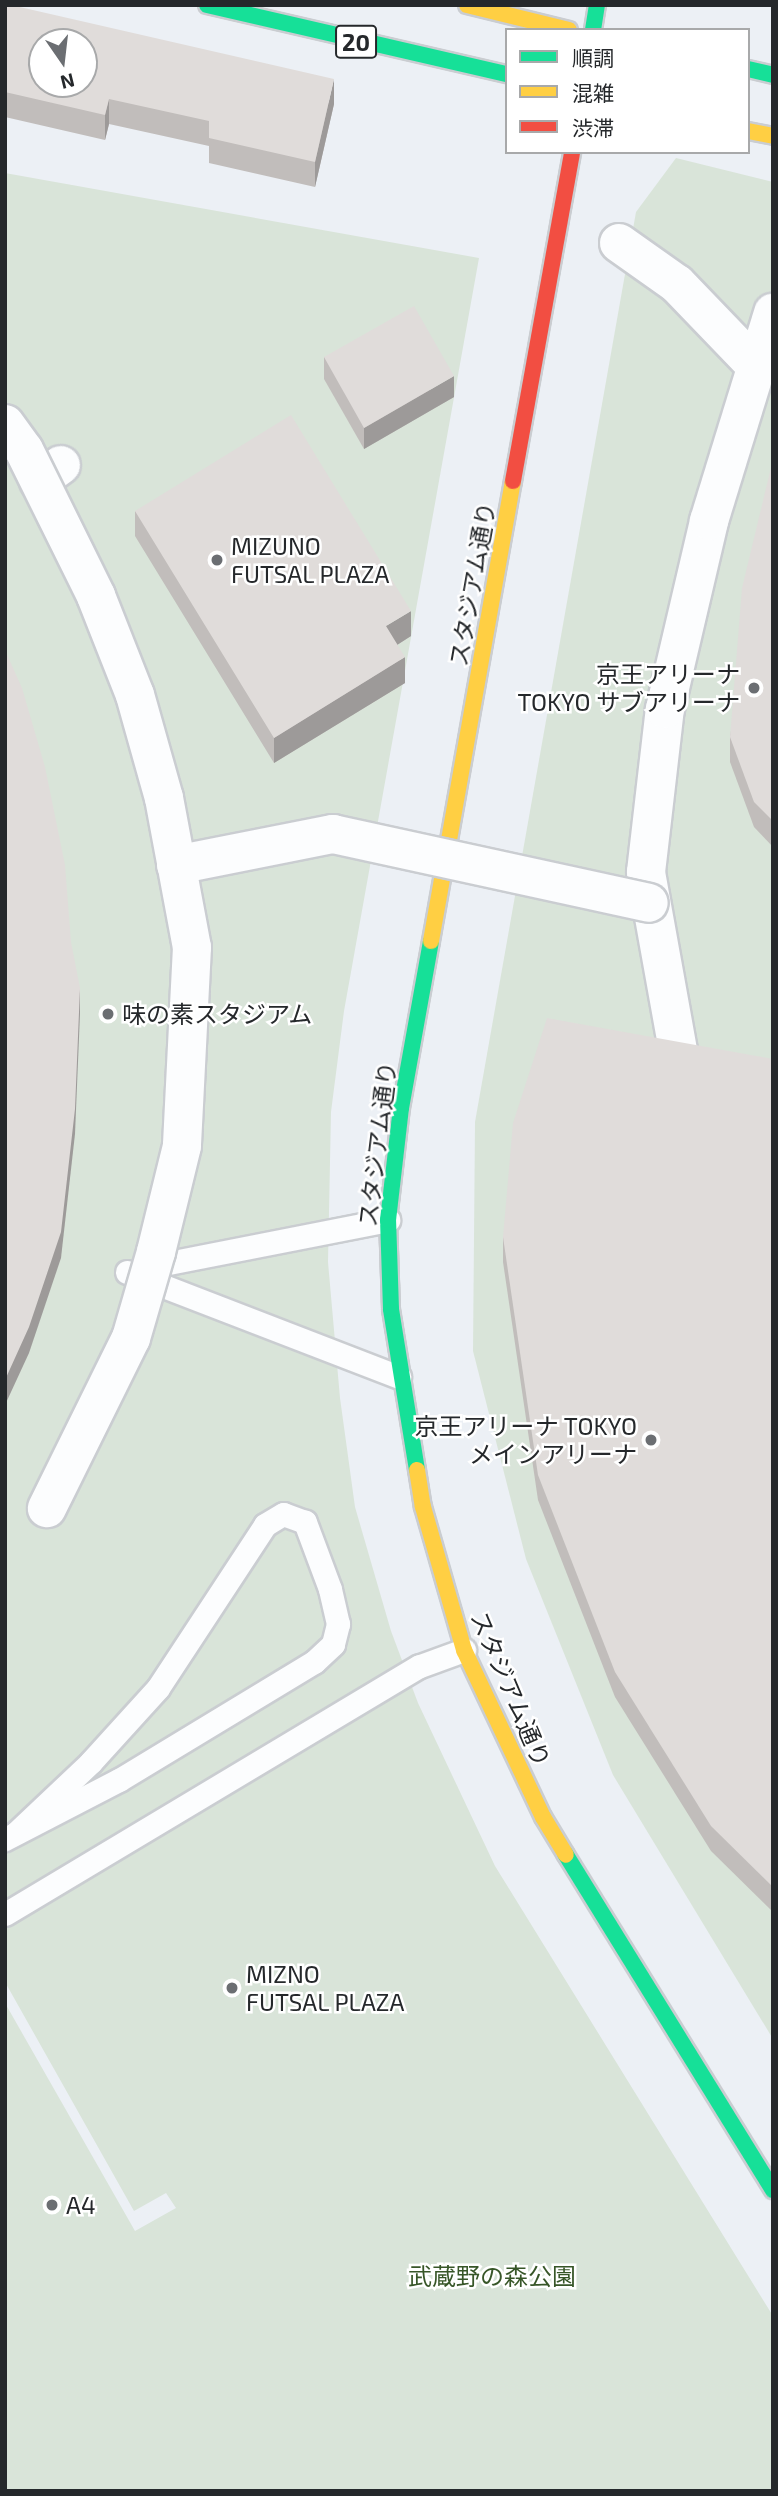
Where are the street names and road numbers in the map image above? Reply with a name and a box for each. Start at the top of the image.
road number: 20 [335,22,377,61]
street label: スタジアム通り [443,499,501,669]
street label: スタジアム通り [352,1059,402,1229]
street label: スタジアム通り [465,1606,557,1772]

